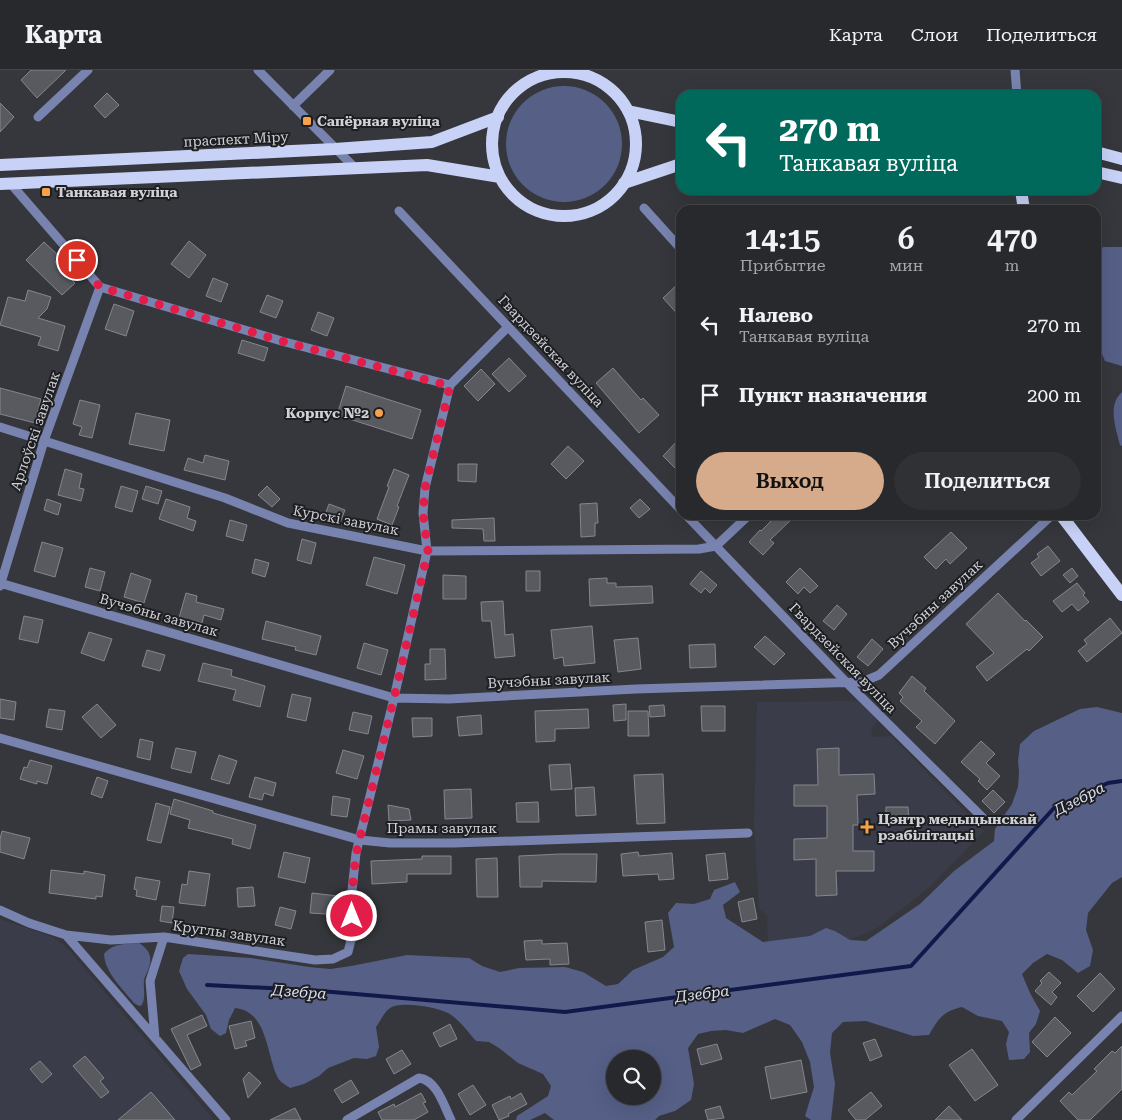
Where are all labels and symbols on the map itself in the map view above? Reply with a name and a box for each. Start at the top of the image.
place label: Сапёрная вуліца [317,113,440,129]
marker: Сапёрная вуліца [301,115,313,127]
street label: праспект Міру [183,128,290,150]
place label: Танкавая вуліца [56,184,178,200]
marker: Танкавая вуліца [40,186,52,198]
pin [56,239,98,281]
street label: Гвардзейская вуліца [495,292,607,410]
street label: Арлоўскі завулак [7,369,63,493]
place label: Корпус №2 [285,405,369,421]
marker: Корпус №2 [373,407,385,419]
street label: Курскі завулак [292,502,401,538]
street label: Вучэбны завулак [885,556,986,652]
street label: Вучэбны завулак [98,590,220,640]
street label: Гвардзейская вуліца [786,600,900,717]
street label: Вучэбны завулак [487,669,611,691]
water label: Дзебра [1050,779,1108,820]
place label: Цэнтр медыцынскай рэабілітацыі [878,811,1037,843]
street label: Прамы завулак [387,820,497,836]
marker: Цэнтр медыцынскай рэабілітацыі [860,820,874,834]
position arrow [325,889,377,941]
street label: Круглы завулак [171,917,287,949]
water label: Дзебра [270,981,327,1003]
water label: Дзебра [673,982,730,1006]

